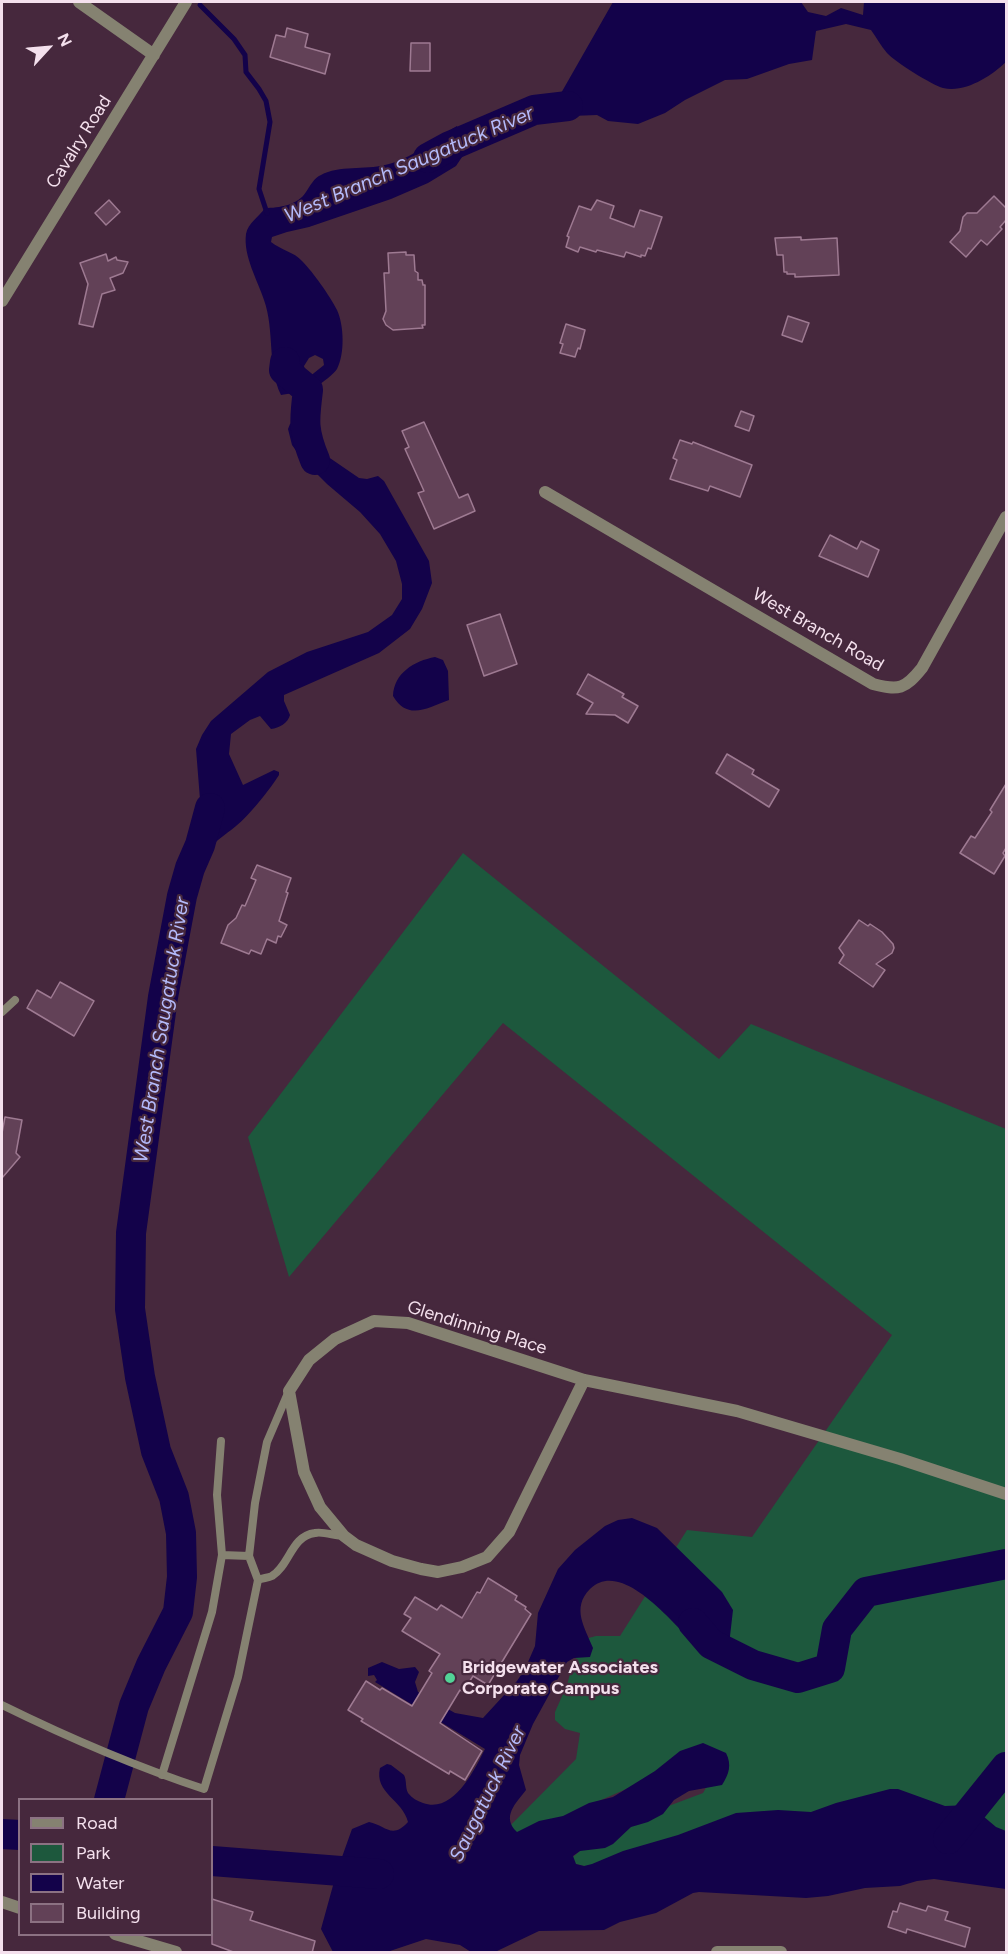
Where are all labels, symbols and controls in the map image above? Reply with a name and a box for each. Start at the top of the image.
north arrow [18,18,78,78]
text: N [53,30,76,50]
street label: Cavalry Road [42,91,116,193]
water label: West Branch Saugatuck River [281,102,537,228]
street label: West Branch Road [749,584,887,676]
water label: West Branch Saugatuck River [129,896,195,1164]
street label: Glendinning Place [405,1297,549,1359]
place label: Bridgewater Associates Corporate Campus [462,1657,658,1700]
marker: Bridgewater Associates Corporate Campus [443,1671,457,1685]
water label: Saugatuck River [445,1722,531,1866]
legend [18,1798,213,1936]
text: Road [76,1812,117,1834]
text: Park [76,1842,110,1864]
text: Water [76,1872,124,1894]
text: Building [76,1902,141,1924]

